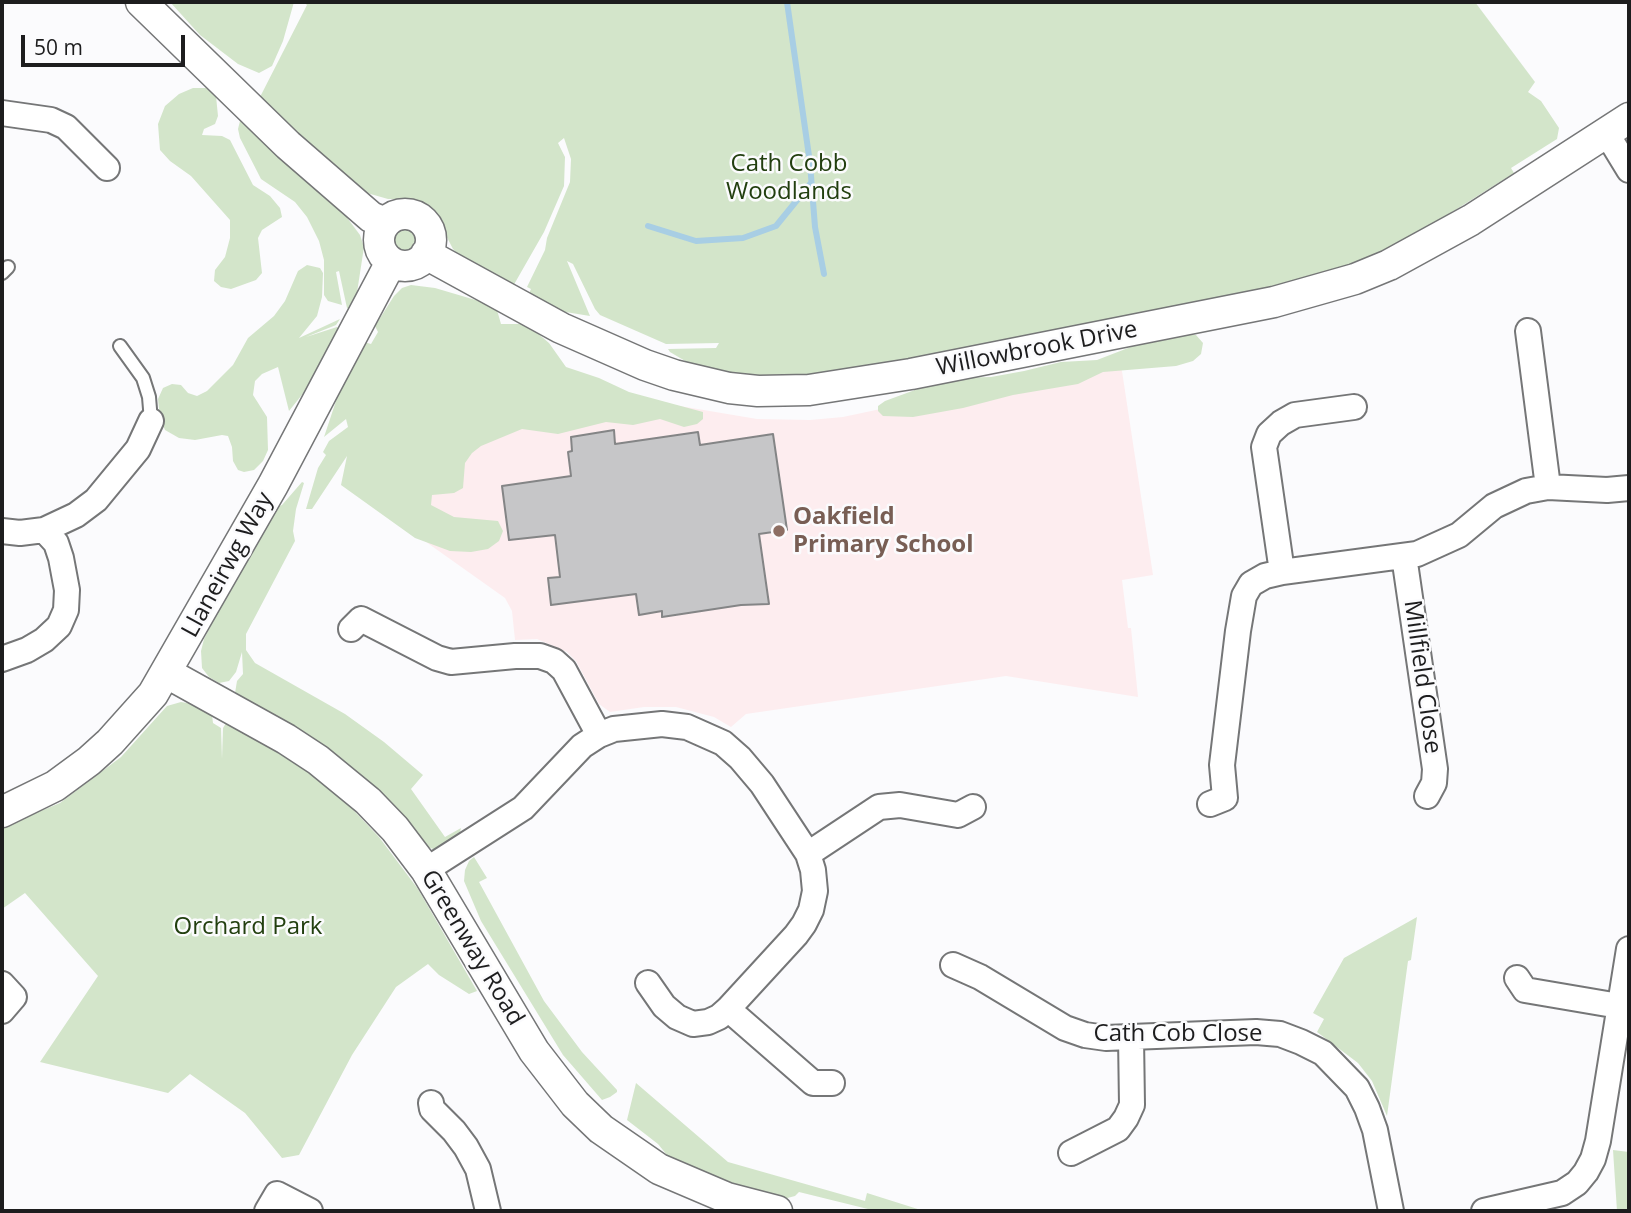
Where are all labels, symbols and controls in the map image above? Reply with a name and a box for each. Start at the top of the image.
scale bar [24,21,189,65]
text: 50 m [34,33,83,61]
park label: Cath Cobb Woodlands [726,150,852,206]
street label: Willowbrook Drive [934,315,1140,383]
street label: Llaneirwg Way [176,487,280,643]
place label: Oakfield Primary School [793,503,974,559]
marker: Oakfield Primary School [771,523,787,539]
street label: Millfield Close [1397,598,1447,756]
street label: Greenway Road [414,865,530,1031]
park label: Orchard Park [174,913,322,941]
street label: Cath Cob Close [1094,1020,1262,1048]

